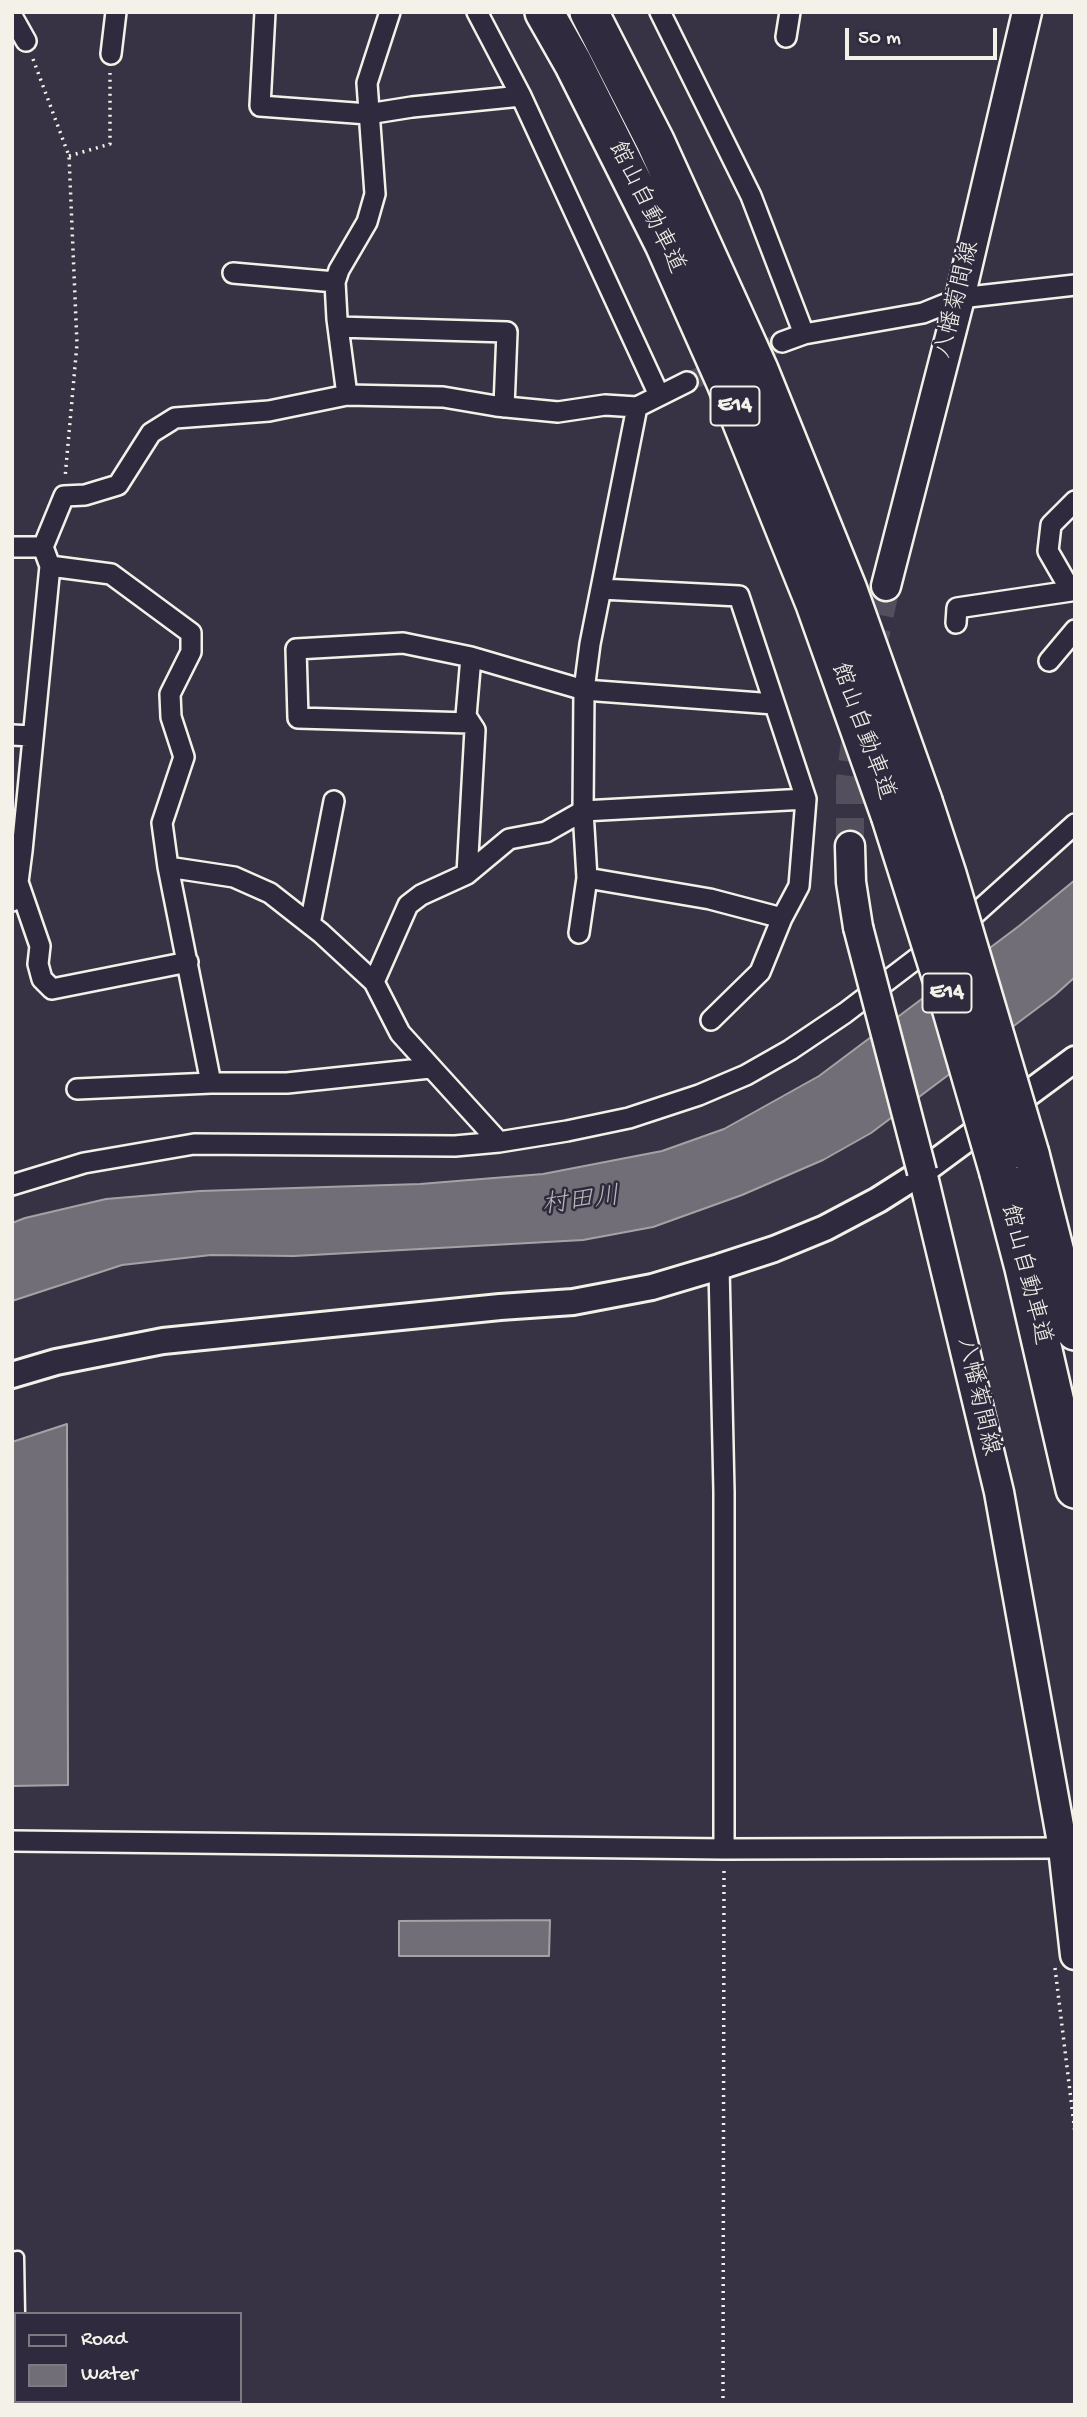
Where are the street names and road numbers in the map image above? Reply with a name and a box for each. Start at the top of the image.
street label: 館山自動車道 [600,137,690,279]
street label: 八幡菊間線 [931,238,987,362]
road number: E14 [710,386,760,426]
street label: 館山自動車道 [823,659,899,805]
road number: E14 [922,974,972,1012]
street label: 館山自動車道 [993,1202,1055,1348]
street label: 八幡菊間線 [948,1335,1004,1459]

